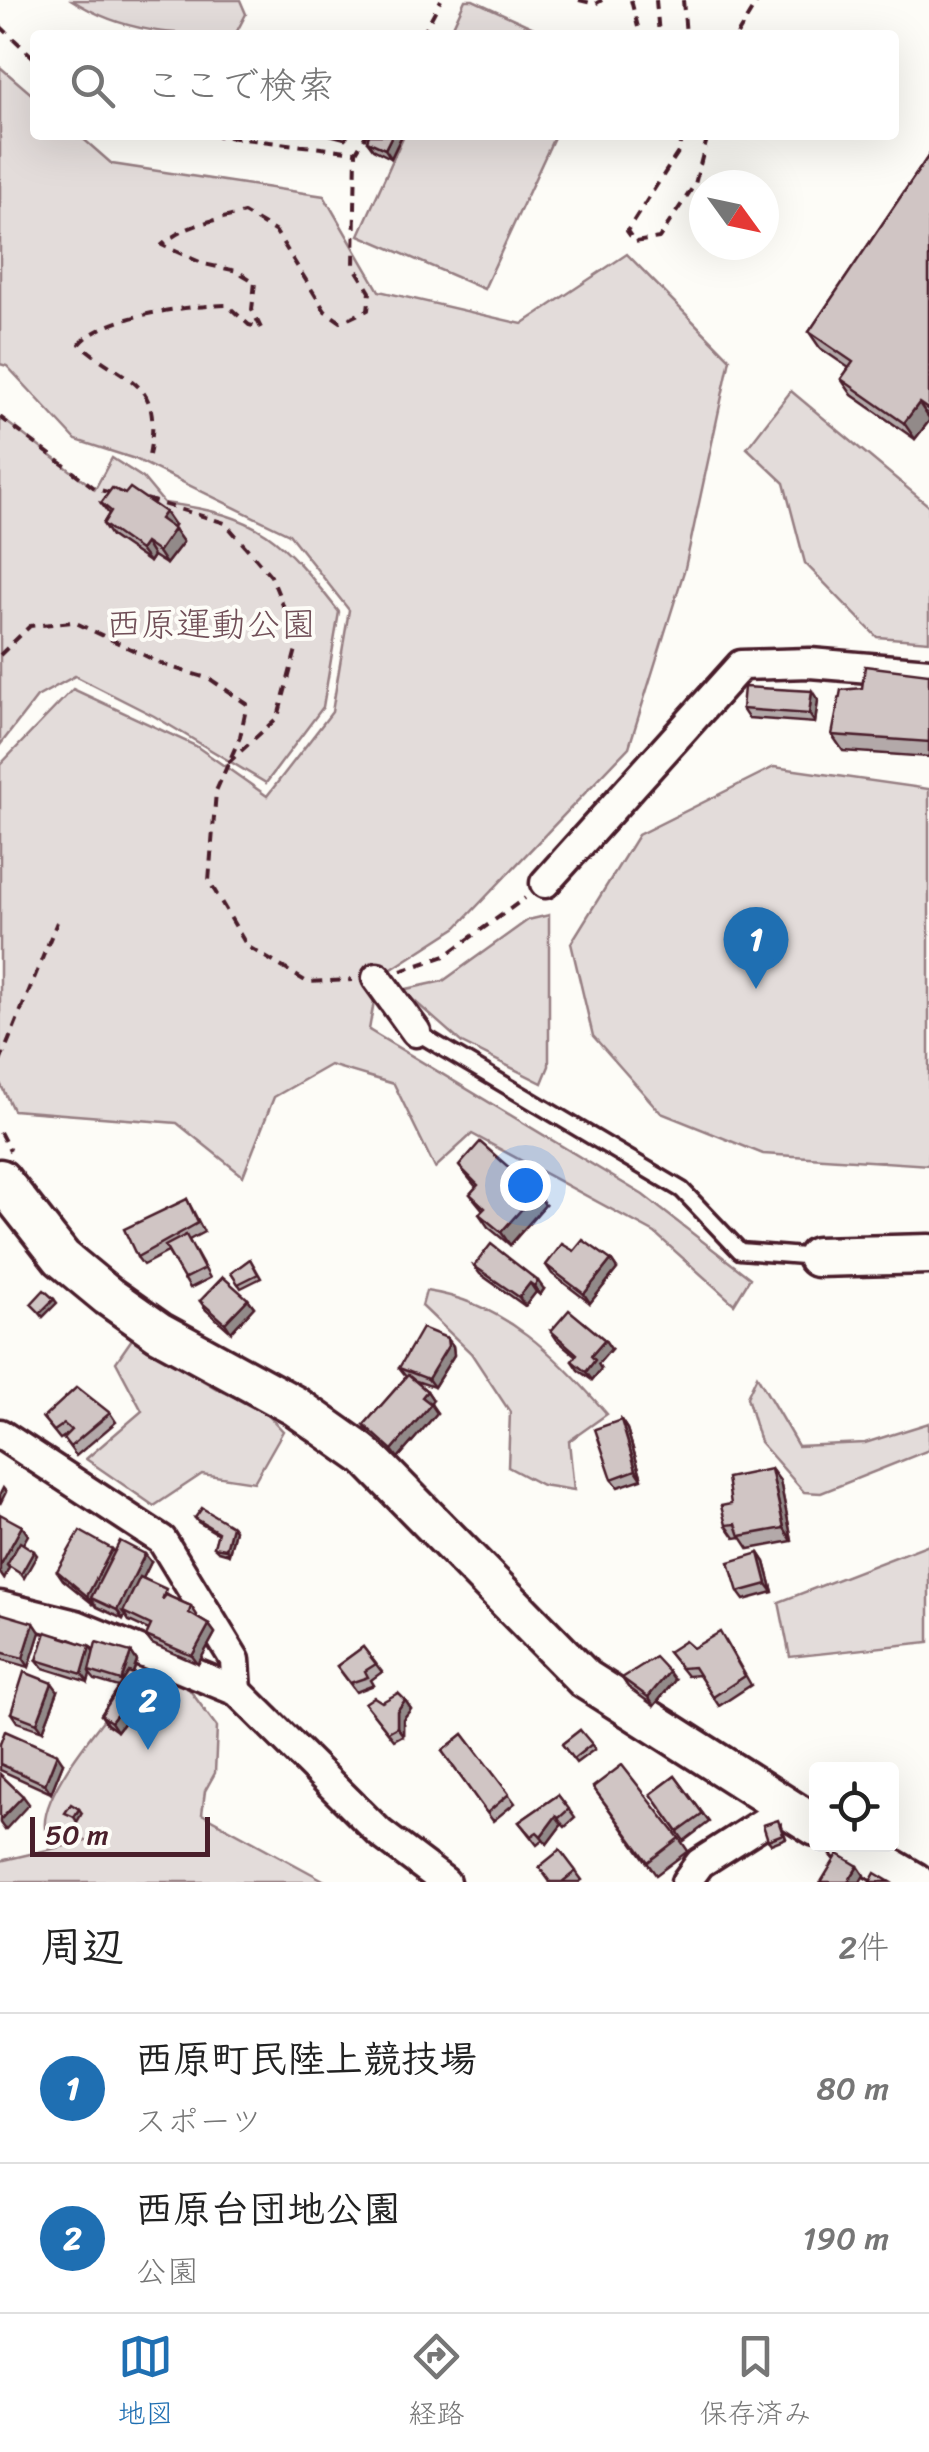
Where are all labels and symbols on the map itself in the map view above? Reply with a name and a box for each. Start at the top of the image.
north arrow [689,170,779,260]
park label: 西原運動公園 [106,593,316,655]
pin: 1 [724,906,788,989]
your location [500,1160,551,1211]
pin: 2 [116,1668,180,1750]
scale bar [30,1812,210,1856]

